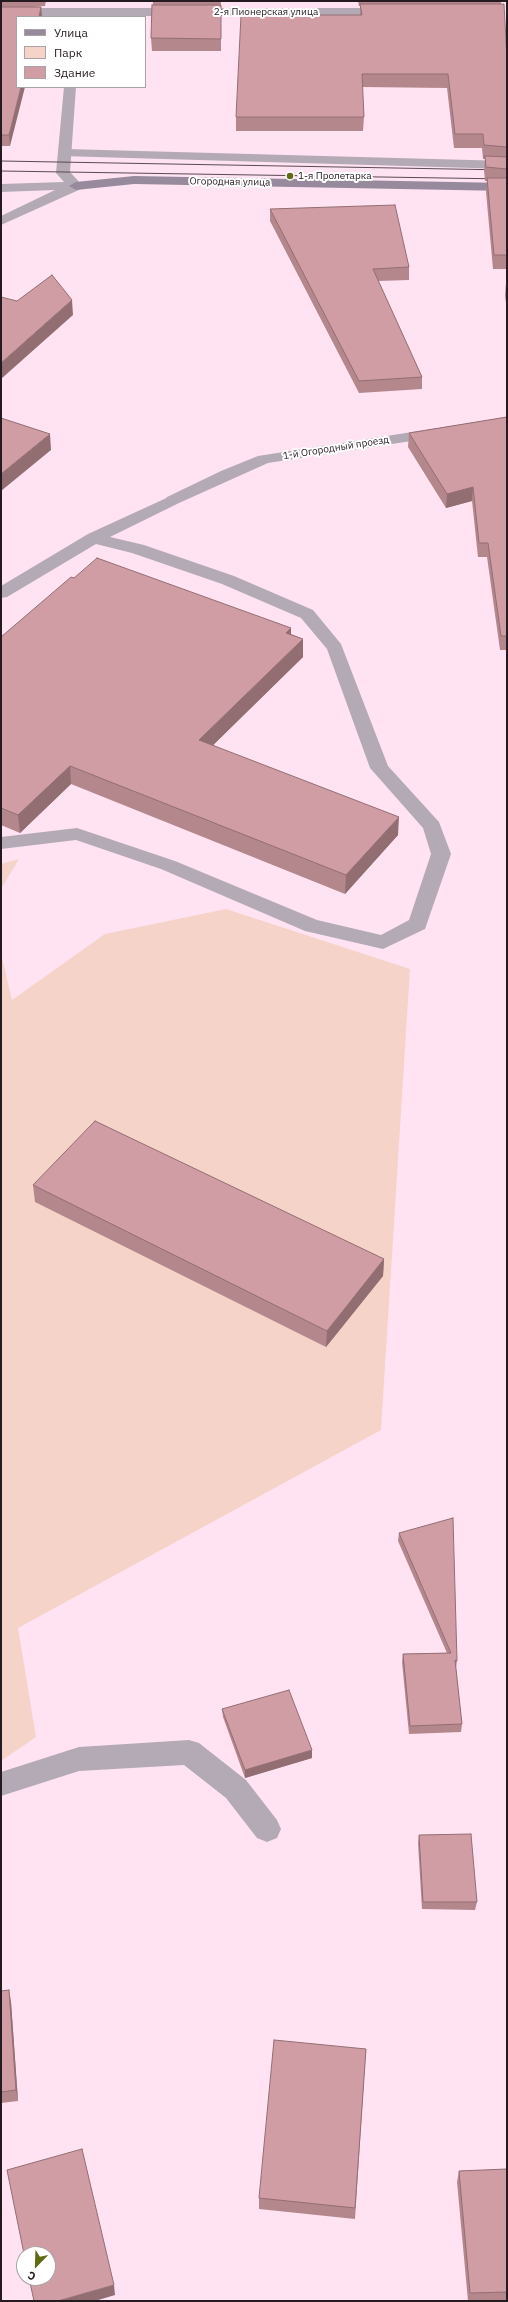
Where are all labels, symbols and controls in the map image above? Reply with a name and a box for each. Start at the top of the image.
street label: 2-я Пионерская улица [214,6,318,18]
legend [16,16,146,88]
text: Улица [54,25,88,40]
text: Парк [54,45,82,60]
text: Здание [54,65,95,80]
place label: 1-я Пролетарка [298,170,371,182]
marker: 1-я Пролетарка [285,171,295,181]
street label: Огородная улица [189,175,271,189]
street label: 1-й Огородный проезд [282,434,390,462]
north arrow [16,2246,56,2286]
text: С [26,2268,38,2284]

